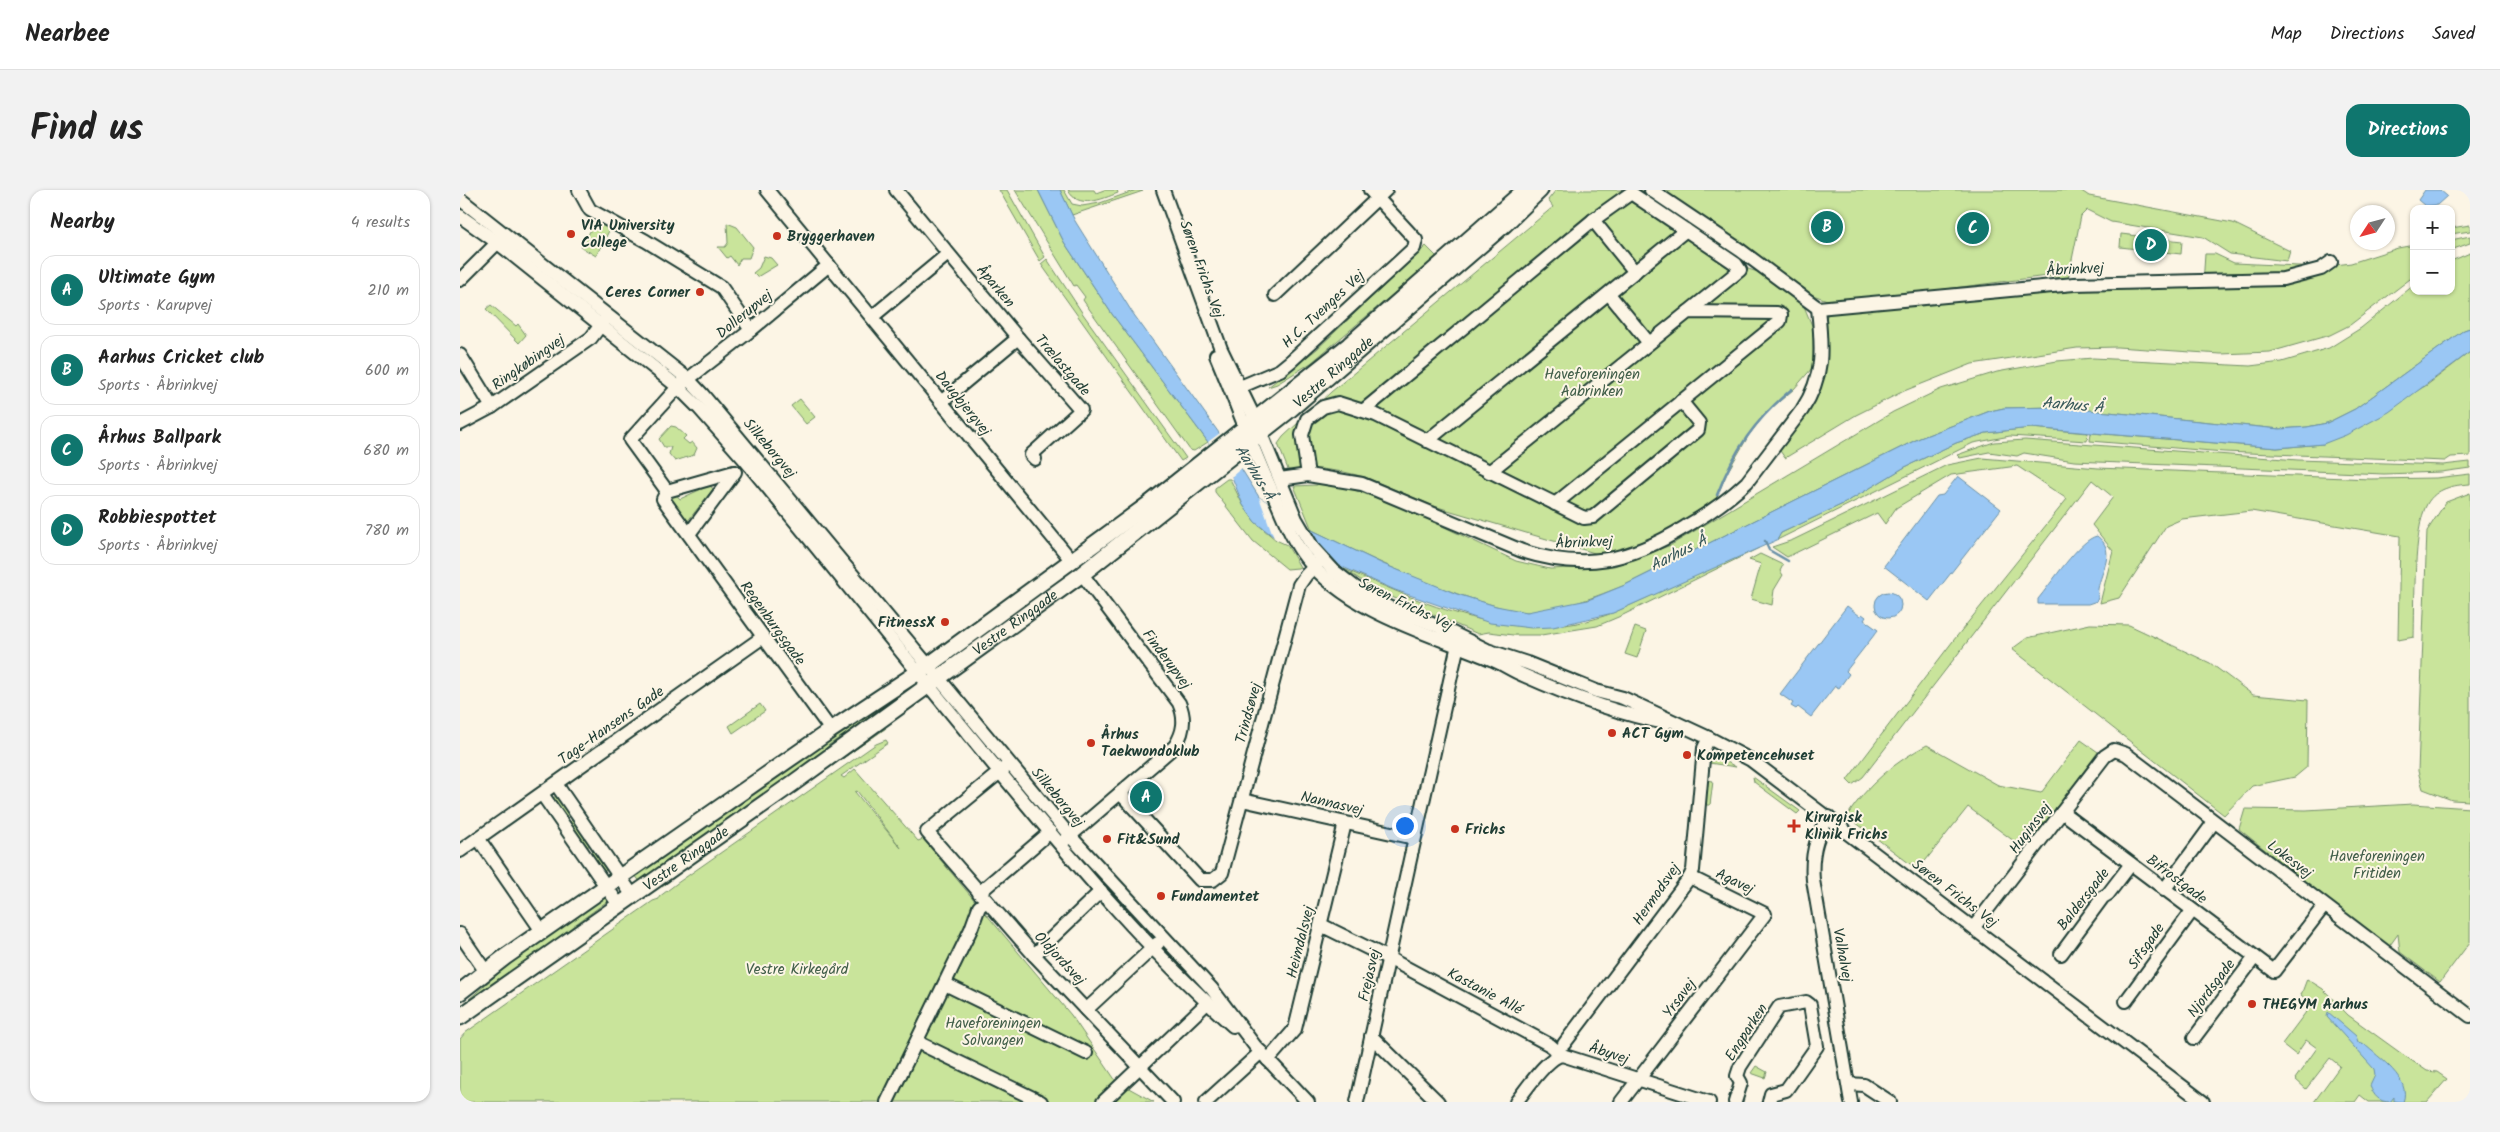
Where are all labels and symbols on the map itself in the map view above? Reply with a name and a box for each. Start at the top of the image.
north arrow [2350,205,2395,250]
pin: B [1811,208,1843,246]
pin: C [1957,209,1989,247]
place label: VIA University College [581,214,675,255]
street label: Søren Frichs Vej [1172,217,1230,323]
place label: Bryggerhaven [787,225,875,249]
pin: D [2135,226,2167,264]
marker: VIA University College [565,228,577,240]
marker: Bryggerhaven [771,230,783,242]
street label: Åbrinkvej [2046,256,2106,283]
street label: Åparken [970,260,1021,314]
street label: H.C. Tvenges Vej [1277,264,1372,355]
place label: Ceres Corner [605,281,691,305]
street label: Dollerupvej [711,284,779,345]
marker: Ceres Corner [694,286,706,298]
street label: Ringkøbingvej [487,328,571,397]
street label: Trælastgade [1028,329,1096,402]
street label: Vestre Ringgade [1288,331,1380,415]
park label: Haveforeningen Aabrinken [1544,363,1640,404]
street label: Daugbjergvej [928,366,997,443]
water label: Aarhus Å [2041,390,2107,421]
street label: Silkeborgvej [737,413,803,485]
water label: Aarhus Å [1228,440,1283,508]
water label: Aarhus Å [1645,527,1714,578]
street label: Åbrinkvej [1555,530,1614,556]
street label: Søren Frichs Vej [1354,572,1458,639]
street label: Regenburgsgade [733,576,811,671]
street label: Vestre Ringgade [968,584,1064,663]
place label: FitnessX [878,611,936,635]
marker: FitnessX [939,616,951,628]
street label: Finderupvej [1136,624,1198,696]
street label: Trindsøvej [1229,679,1269,746]
street label: Tage-Hansens Gade [554,680,670,771]
place label: ACT Gym [1622,722,1684,746]
place label: Århus Taekwondoklub [1101,723,1200,764]
marker: ACT Gym [1606,727,1618,739]
marker: Århus Taekwondoklub [1085,737,1097,749]
place label: Kompetencehuset [1697,744,1815,768]
marker: Kompetencehuset [1681,749,1693,761]
street label: Silkeborgvej [1025,762,1091,834]
pin: A [1130,778,1162,816]
street label: Nannasvej [1298,785,1367,823]
street label: Huginsvej [2003,797,2059,859]
place label: Kirurgisk Klinik Frichs [1805,806,1888,847]
your location [1392,813,1418,839]
place label: Frichs [1465,818,1505,842]
marker: Kirurgisk Klinik Frichs [1787,819,1801,833]
street label: Vestre Ringgade [638,820,735,898]
marker: Frichs [1449,823,1461,835]
place label: Fit&Sund [1117,828,1180,852]
marker: Fit&Sund [1101,833,1113,845]
street label: Lokesvej [2261,835,2318,886]
park label: Haveforeningen Fritiden [2329,845,2425,886]
street label: Bifrostgade [2141,849,2212,911]
street label: Søren Frichs Vej [1906,853,2004,935]
street label: Hermodsvej [1627,858,1688,931]
street label: Agavej [1711,862,1759,902]
street label: Baldersgade [2051,863,2116,936]
place label: Fundamentet [1171,885,1259,909]
marker: Fundamentet [1155,890,1167,902]
street label: Heimdalsvej [1280,902,1322,981]
street label: Sifsgade [2122,918,2172,975]
street label: Oldjordsvej [1028,926,1092,992]
street label: Valhalvej [1825,926,1859,985]
street label: Frejasvej [1352,945,1388,1004]
street label: Njordsgade [2182,954,2242,1023]
park label: Vestre Kirkegård [746,958,849,982]
street label: Kastanie Allé [1442,962,1528,1023]
street label: Yrsavej [1657,973,1703,1023]
place label: THEGYM Aarhus [2262,993,2368,1017]
marker: THEGYM Aarhus [2246,998,2258,1010]
street label: Engparken [1719,999,1775,1066]
park label: Haveforeningen Solvangen [945,1012,1041,1053]
street label: Åbyvej [1586,1036,1633,1072]

